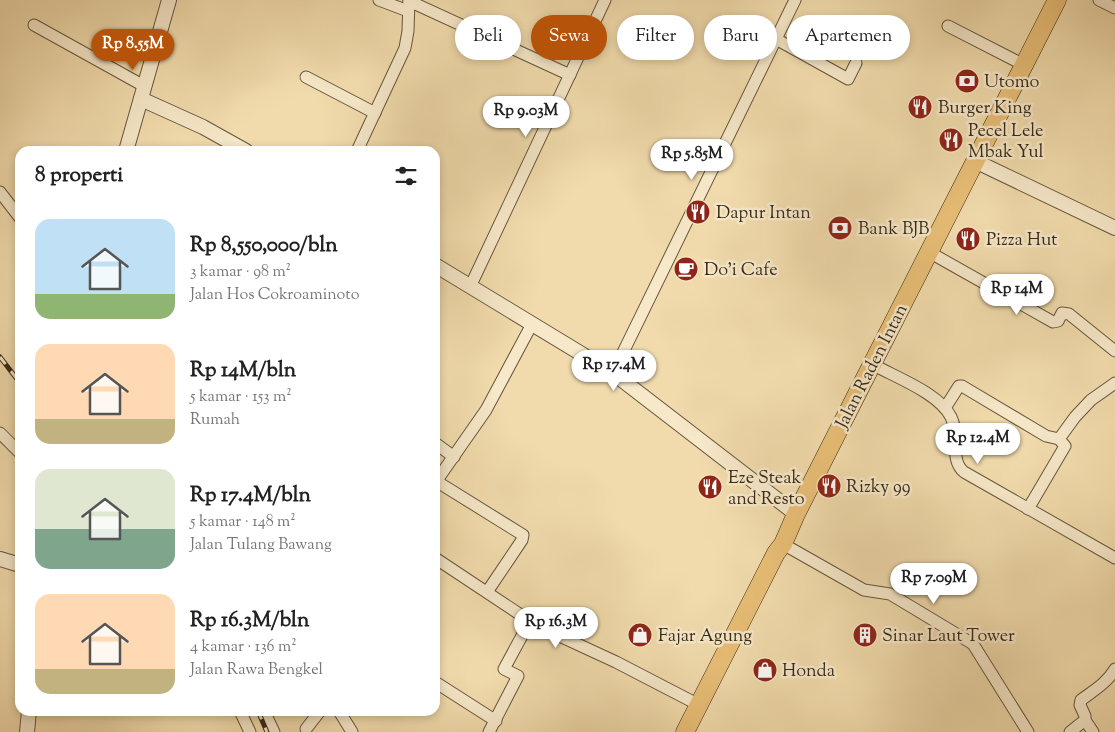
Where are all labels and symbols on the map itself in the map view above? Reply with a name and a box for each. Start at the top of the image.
pin: Rp 8.55M [81,28,185,71]
bank icon: Utomo [954,68,980,94]
place label: Utomo [984,70,1039,96]
restaurant icon: Burger King [907,94,933,120]
pin: Rp 9.03M [474,96,578,138]
place label: Burger King [938,96,1032,122]
place label: Pecel Lele Mbak Yul [968,119,1044,166]
restaurant icon: Pecel Lele Mbak Yul [938,127,964,153]
pin: Rp 5.85M [640,138,744,181]
restaurant icon: Dapur Intan [685,199,711,225]
place label: Dapur Intan [716,201,811,227]
bank icon: Bank BJB [827,215,853,241]
place label: Bank BJB [858,217,929,243]
restaurant icon: Pizza Hut [955,226,981,252]
place label: Pizza Hut [986,228,1058,254]
cafe icon: Do'i Cafe [673,256,699,282]
place label: Do'i Cafe [704,258,778,284]
pin: Rp 14M [976,274,1058,316]
street label: Jalan Raden Intan [830,300,916,435]
pin: Rp 17.4M [562,350,666,392]
pin: Rp 12.4M [926,422,1030,465]
place label: Eze Steak and Resto [728,466,805,513]
restaurant icon: Rizky 99 [816,473,842,499]
restaurant icon: Eze Steak and Resto [697,474,723,500]
place label: Rizky 99 [846,475,911,501]
pin: Rp 7.09M [882,562,986,605]
pin: Rp 16.3M [504,606,608,649]
shop icon: Fajar Agung [627,622,653,648]
building icon: Sinar Laut Tower [852,622,878,648]
place label: Fajar Agung [658,624,752,650]
place label: Sinar Laut Tower [882,624,1015,650]
shop icon: Honda [752,657,778,683]
place label: Honda [782,659,835,685]

